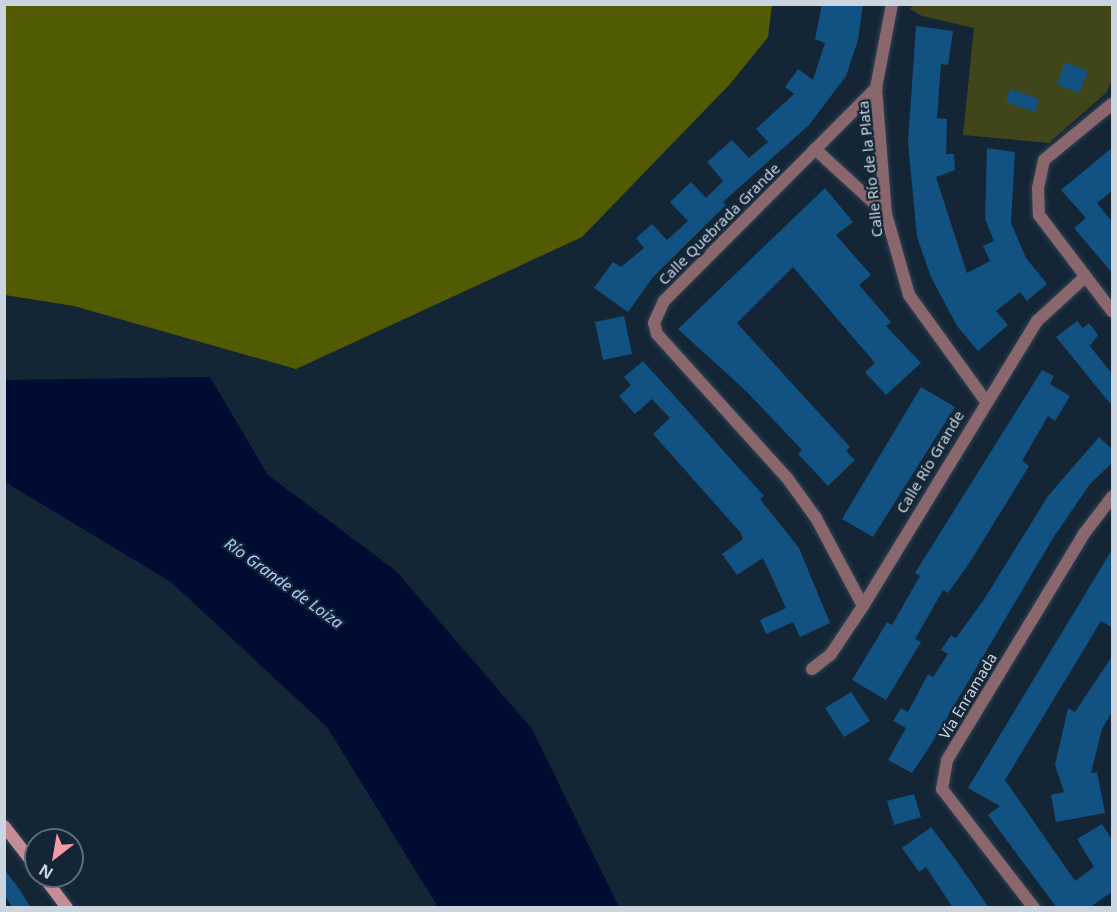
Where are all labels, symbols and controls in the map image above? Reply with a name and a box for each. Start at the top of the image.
street label: Calle Río de la Plata [854,100,886,238]
street label: Calle Quebrada Grande [654,159,784,289]
street label: Calle Río Grande [892,407,968,517]
water label: Río Grande de Loíza [221,534,347,632]
street label: Vía Enramada [935,650,1001,742]
north arrow [24,828,84,888]
text: N [35,859,57,884]

